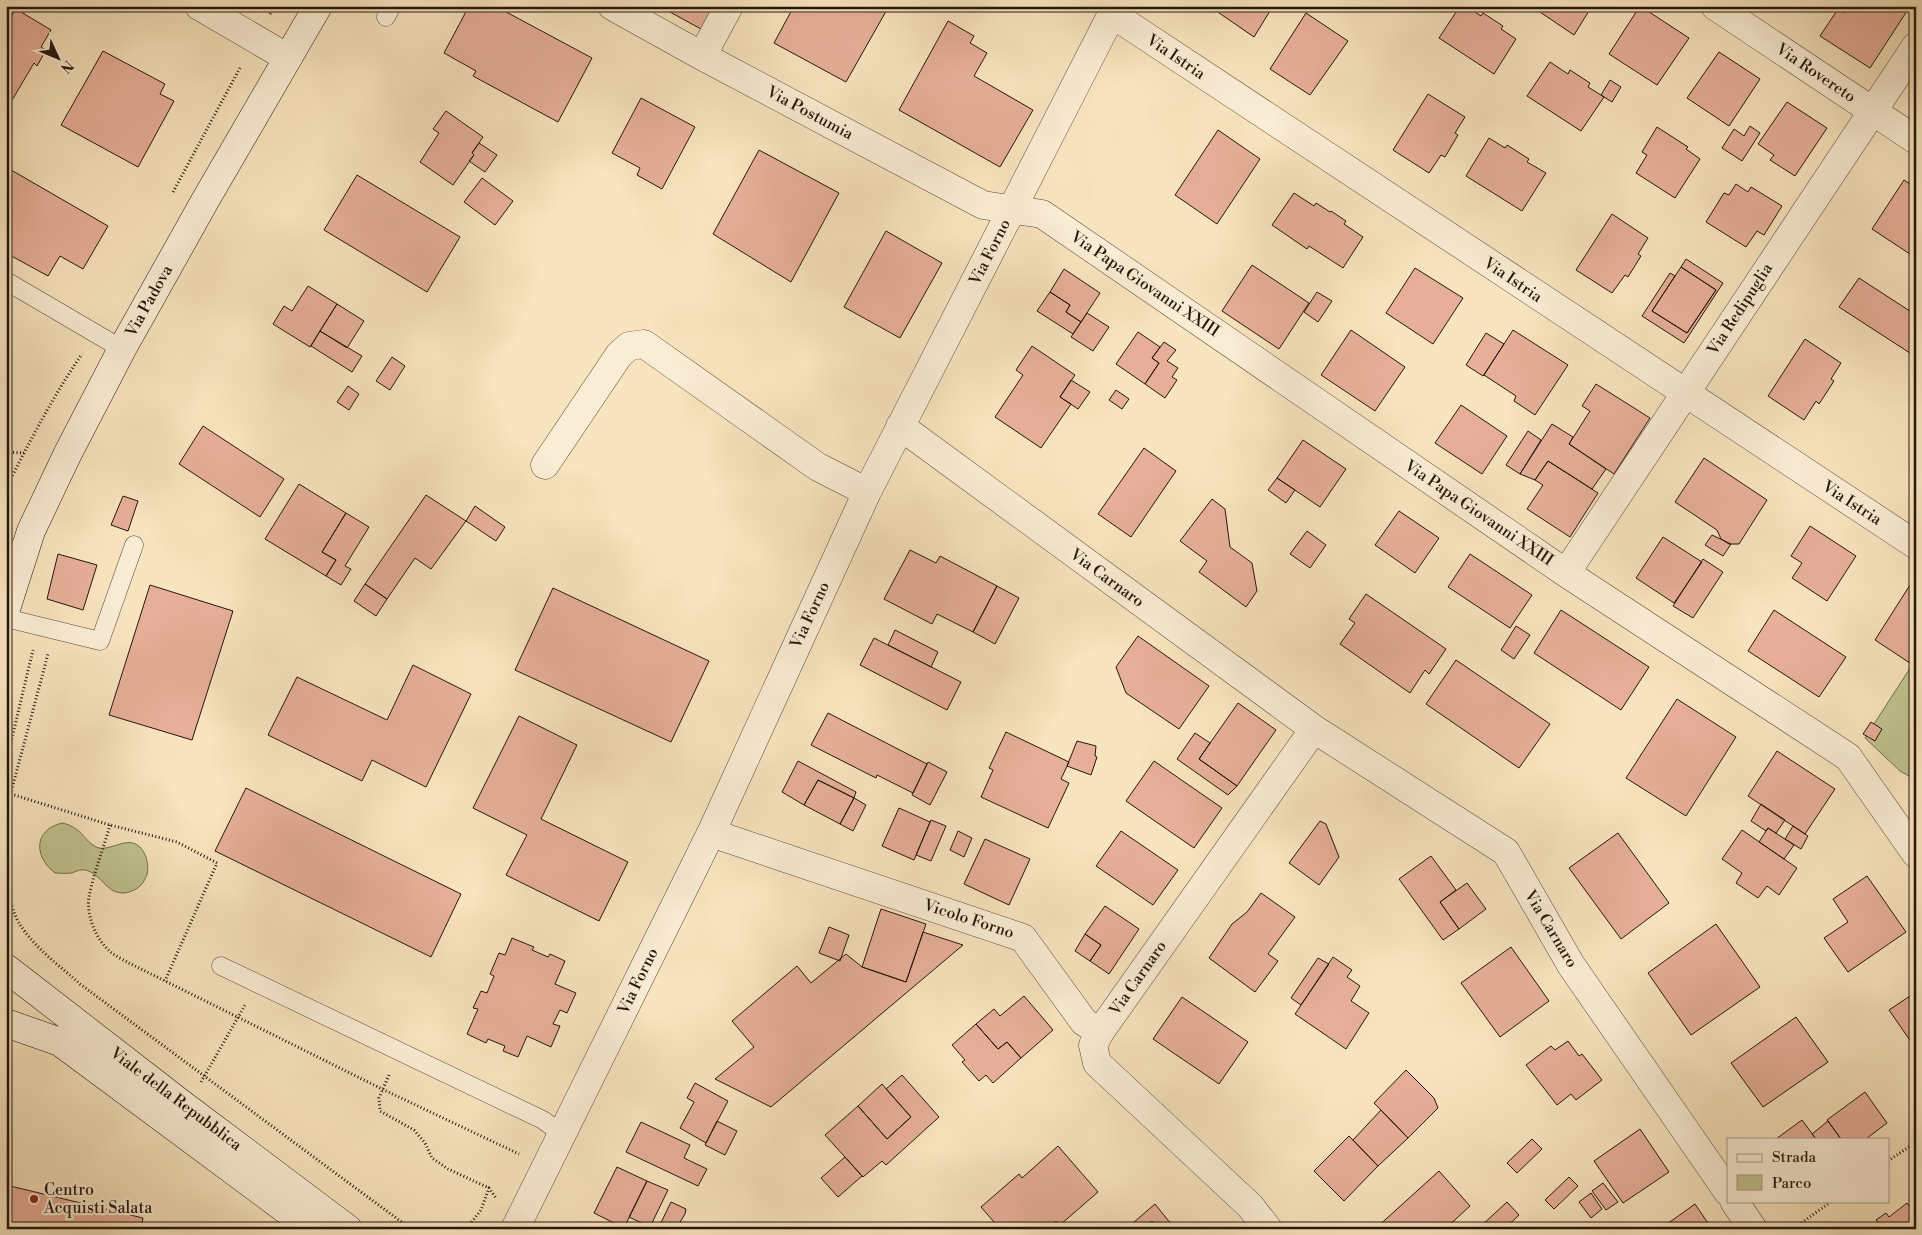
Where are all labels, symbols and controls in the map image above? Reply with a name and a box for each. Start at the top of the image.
street label: Via Istria [1142,30,1210,84]
north arrow [32,32,82,82]
street label: Via Rovereto [1771,38,1860,107]
text: N [56,56,77,77]
street label: Via Postumia [762,81,858,145]
street label: Via Forno [964,216,1015,289]
street label: Via Papa Giovanni XXIII [1066,226,1223,341]
street label: Via Istria [1479,253,1547,307]
street label: Via Redipuglia [1702,259,1778,359]
street label: Via Padova [121,261,177,341]
street label: Via Papa Giovanni XXIII [1400,455,1557,570]
street label: Via Istria [1818,476,1886,530]
street label: Via Carnaro [1065,544,1148,612]
street label: Via Forno [785,578,834,652]
street label: Via Carnaro [1520,886,1582,971]
street label: Vicolo Forno [920,895,1017,943]
street label: Via Carnaro [1104,937,1171,1020]
street label: Via Forno [613,945,663,1018]
street label: Viale della Repubblica [105,1042,247,1156]
legend [1727,1138,1890,1202]
text: Strada [1772,1148,1816,1167]
text: Parco [1772,1174,1811,1193]
place label: Centro Acquisti Salata [43,1180,153,1218]
marker: Centro Acquisti Salata [28,1193,40,1205]

